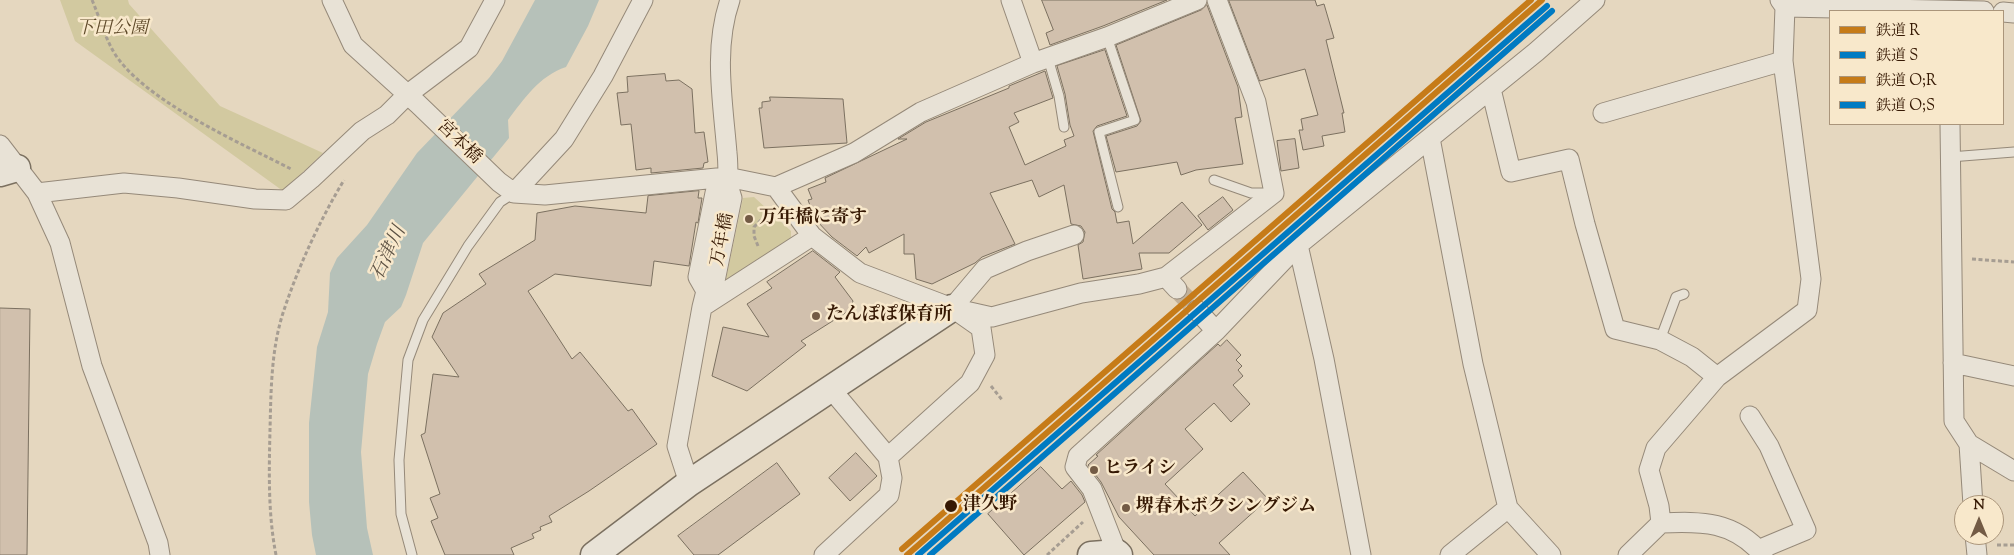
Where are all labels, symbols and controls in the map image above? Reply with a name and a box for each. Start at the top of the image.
legend [1829,10,2004,125]
park label: 下田公園 [76,19,148,41]
text: 鉄道 R [1876,21,1920,42]
text: 鉄道 S [1876,46,1918,67]
text: 鉄道 O;R [1876,71,1937,92]
text: 鉄道 O;S [1876,96,1935,117]
street label: 宮本橋 [431,116,485,170]
place label: 万年橋に寄す [759,208,867,230]
street label: 万年橋 [708,211,740,269]
marker: 万年橋に寄す [743,213,755,225]
water label: 石津川 [368,223,412,285]
place label: たんぽぽ保育所 [826,305,952,327]
marker: たんぽぽ保育所 [810,310,822,322]
place label: ヒライシ [1104,459,1176,481]
marker: ヒライシ [1088,464,1100,476]
place label: 津久野 [963,495,1017,517]
north arrow [1954,495,2004,545]
text: N [1973,496,1985,516]
place label: 堺春木ボクシングジム [1136,497,1316,519]
marker: 津久野 [943,498,959,514]
marker: 堺春木ボクシングジム [1120,502,1132,514]

